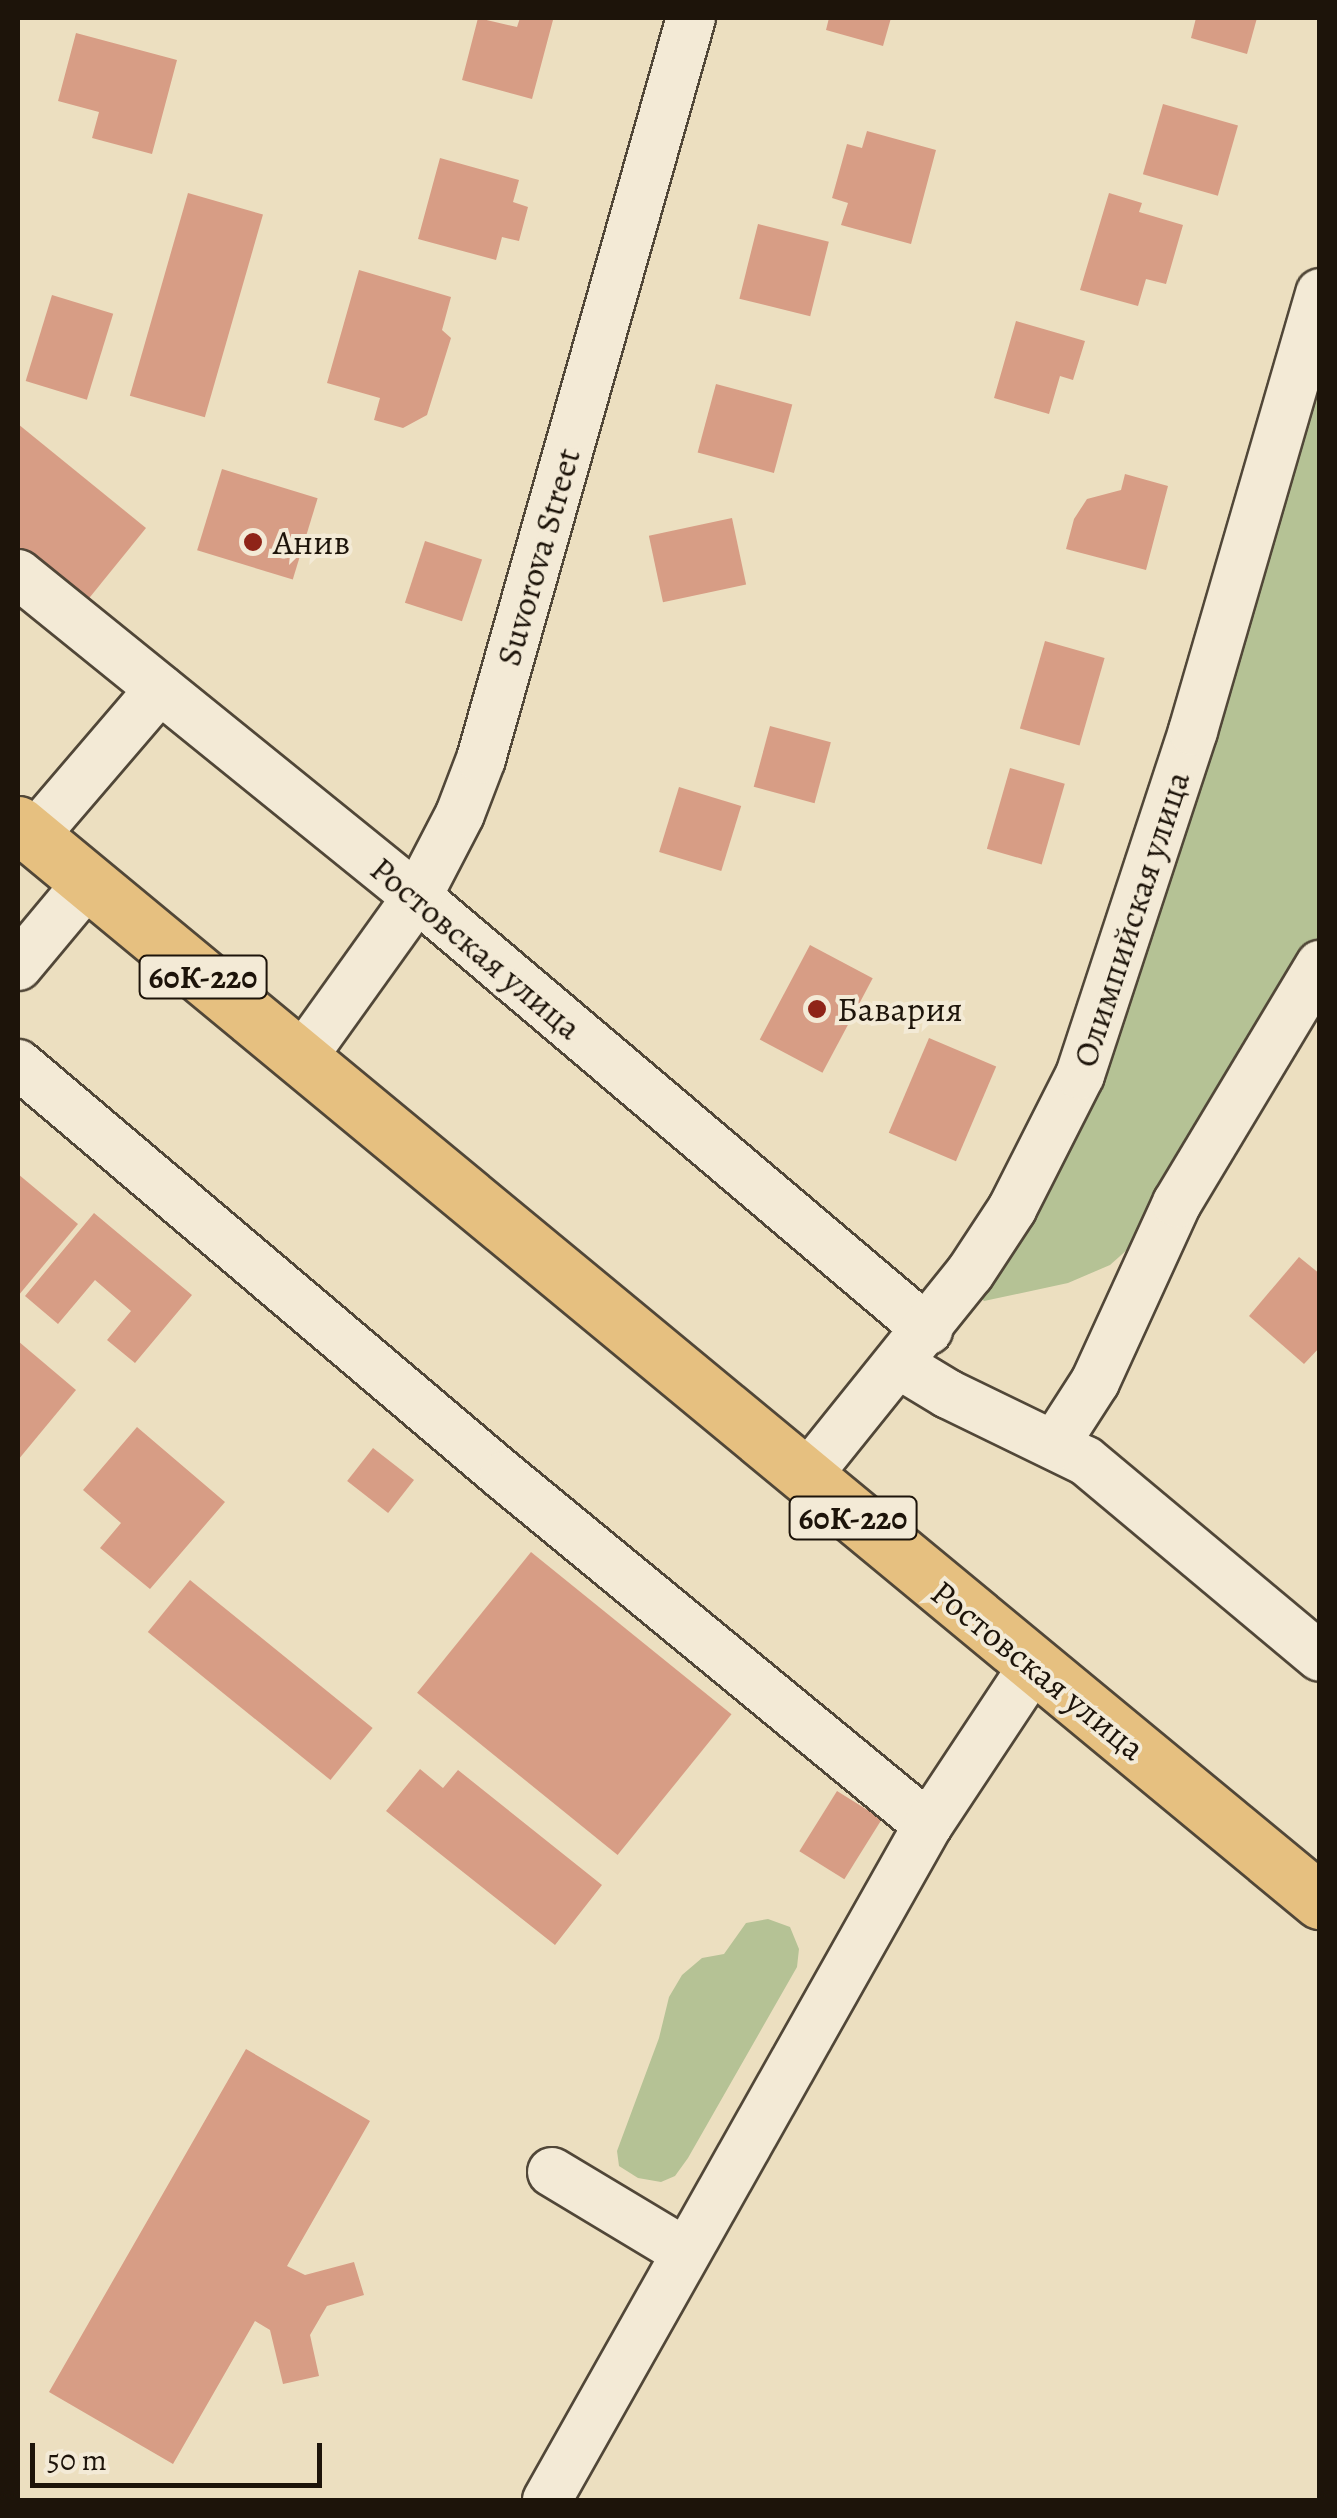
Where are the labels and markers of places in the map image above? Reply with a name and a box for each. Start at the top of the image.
place label: Анив [273,521,350,563]
marker: Анив [242,531,264,553]
place label: Бавария [837,988,963,1030]
marker: Бавария [806,998,828,1020]

